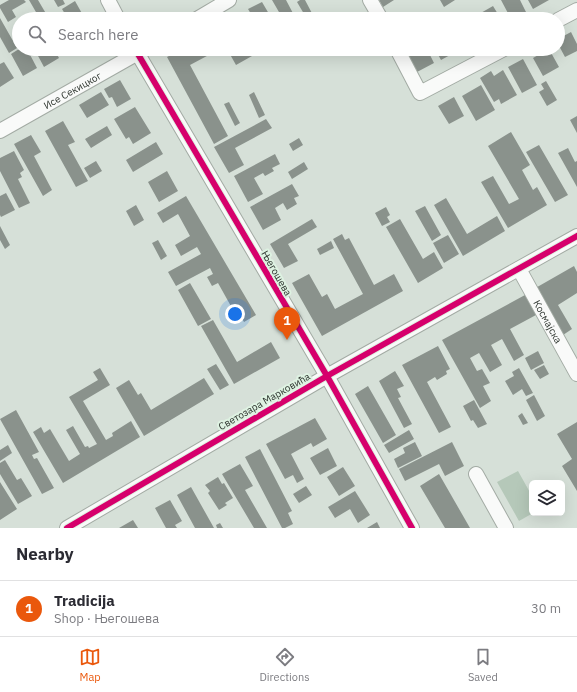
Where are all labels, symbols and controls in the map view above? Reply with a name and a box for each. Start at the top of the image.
search box [12,12,565,56]
icon: search [26,23,48,45]
text: Search here [58,25,138,44]
street label: Исе Секицког [41,69,104,112]
street label: Његошева [258,248,295,299]
street label: Космајска [530,298,565,346]
your location [225,304,245,324]
pin: 1 [274,307,300,340]
street label: Светозара Марковића [216,370,313,433]
map controls [529,480,565,516]
button: layers [529,480,565,516]
text: Nearby [16,543,74,565]
text: Tradicija [54,591,115,610]
text: 1 [25,600,33,617]
text: 30 m [531,600,561,617]
text: Shop · Његошева [54,610,159,627]
tab: Map [79,646,101,684]
tab: Directions [259,646,310,684]
tab: Saved [468,646,498,684]

